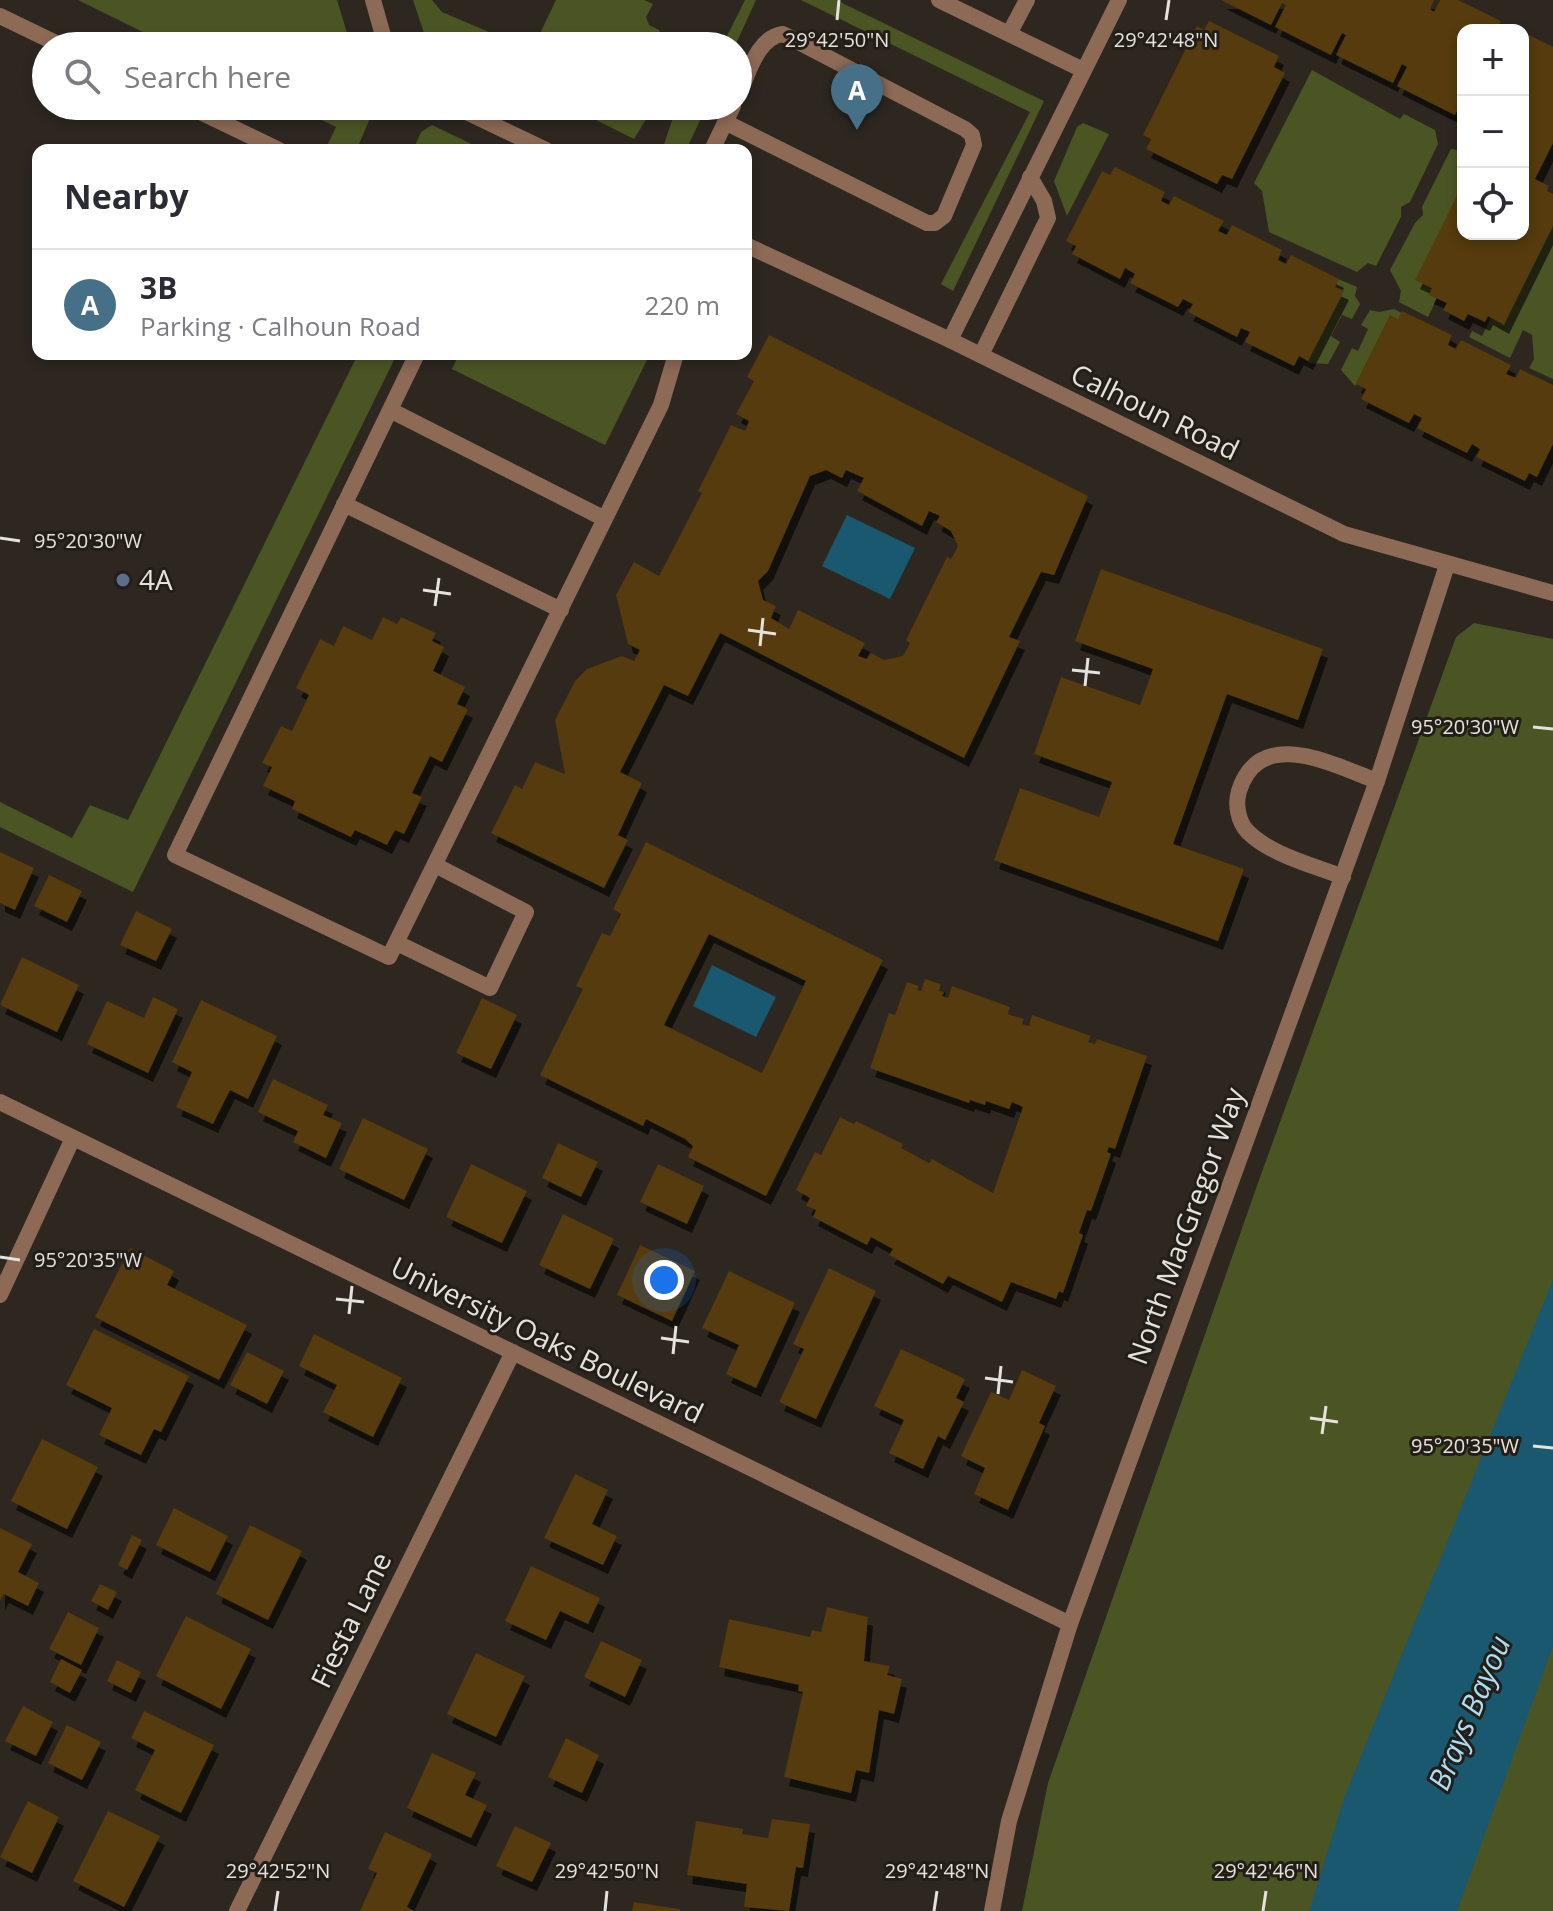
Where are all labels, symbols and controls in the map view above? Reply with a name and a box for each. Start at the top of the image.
map controls [1457,24,1529,240]
button: + [1457,24,1529,96]
text: 29°42'50"N [785,26,889,53]
text: 29°42'48"N [1114,26,1218,53]
search box [32,32,752,120]
icon: search [60,54,104,98]
text: Search here [124,56,291,97]
pin: A [831,64,883,130]
button: − [1457,96,1529,168]
button: locate [1457,168,1529,240]
text: Nearby [64,173,189,219]
text: 3B [140,267,177,308]
text: A [81,287,99,323]
text: 220 m [645,287,720,323]
text: Parking · Calhoun Road [140,308,421,344]
street label: Calhoun Road [1065,354,1246,468]
text: 95°20'30"W [34,527,143,554]
place label: 4A [139,560,173,598]
marker: 4A [114,571,132,589]
text: 95°20'30"W [1411,713,1520,740]
street label: North MacGregor Way [1117,1081,1253,1369]
text: 95°20'35"W [34,1246,143,1273]
street label: University Oaks Boulevard [385,1247,710,1431]
your location [644,1260,684,1300]
text: 95°20'35"W [1411,1432,1520,1459]
street label: Fiesta Lane [301,1545,399,1694]
water label: Brays Bayou [1418,1629,1520,1796]
text: 29°42'52"N [226,1857,330,1884]
text: 29°42'50"N [555,1857,659,1884]
text: 29°42'48"N [885,1857,989,1884]
text: 29°42'46"N [1214,1857,1318,1884]

